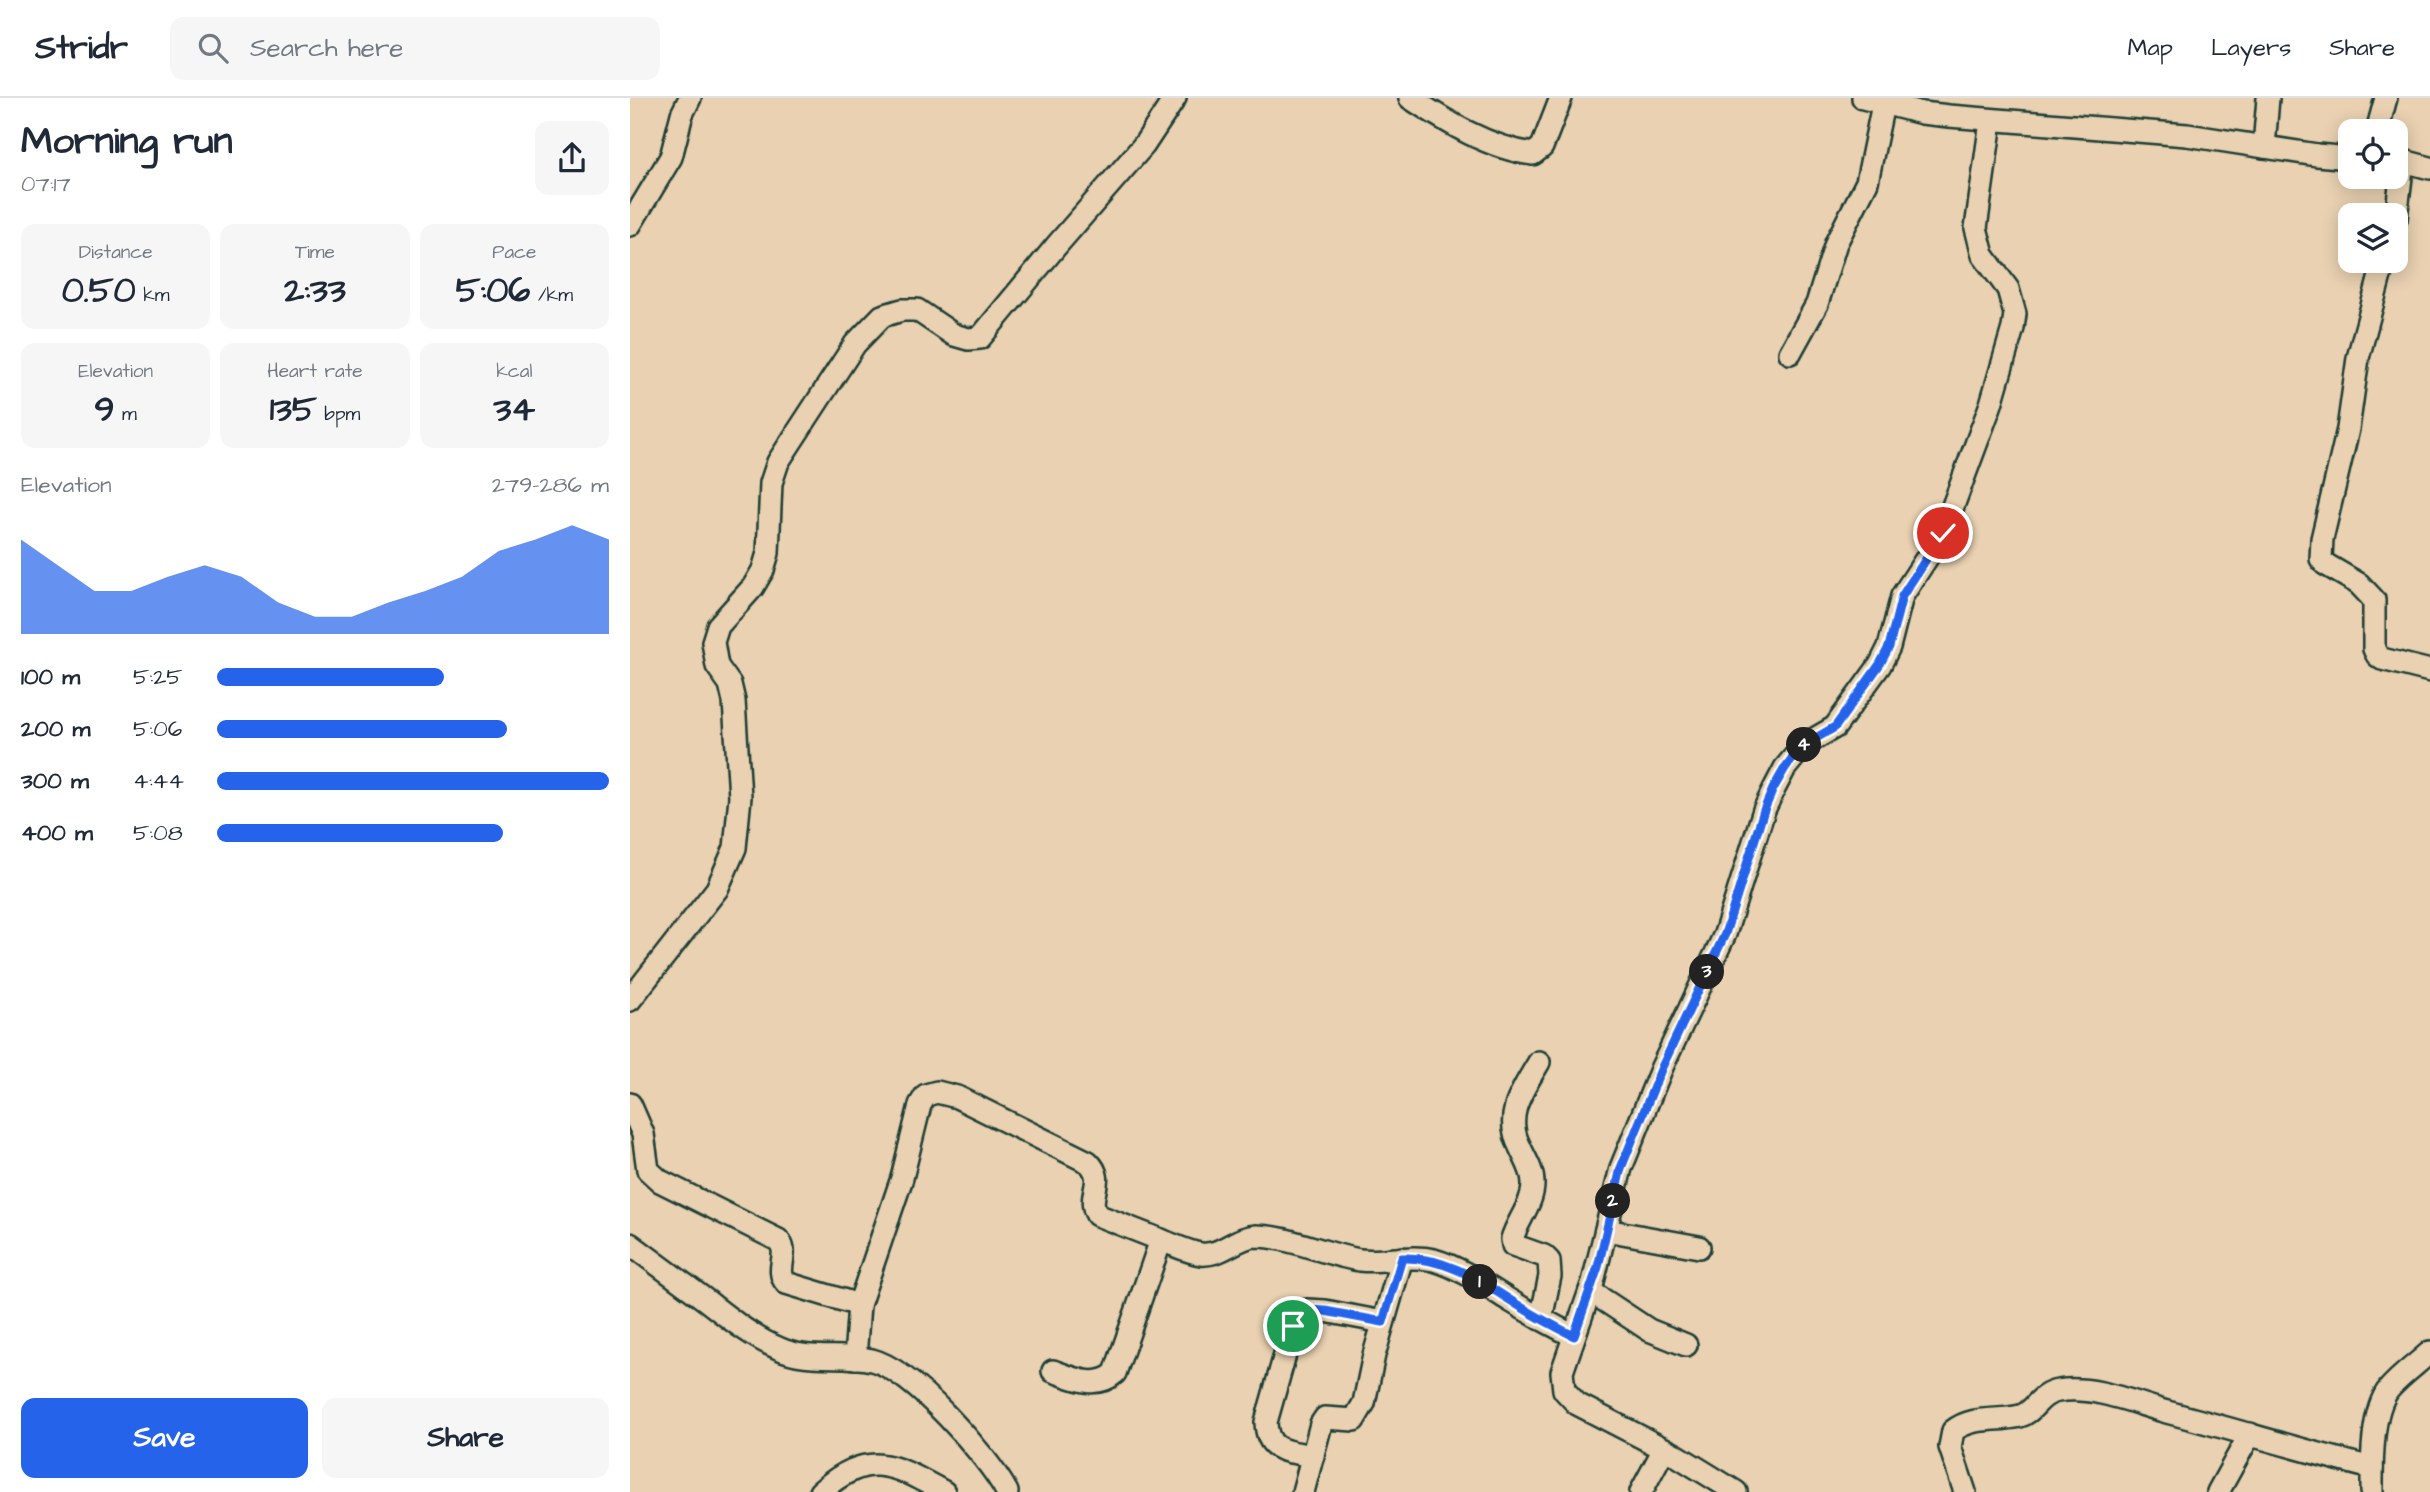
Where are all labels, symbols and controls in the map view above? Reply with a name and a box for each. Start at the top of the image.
search box [170,17,660,80]
text: Stridr [35,25,128,71]
icon: search [194,29,232,67]
text: Search here [250,30,403,66]
text: Map [2128,31,2173,65]
text: Layers [2211,31,2291,65]
text: Share [2329,31,2395,65]
text: Morning run [21,116,233,168]
map controls [2338,119,2408,273]
button: locate [2338,119,2408,189]
button: share [535,121,609,195]
text: 07:17 [21,168,71,200]
button: layers [2338,203,2408,273]
text: Distance [79,239,153,266]
text: Time [295,239,335,266]
text: Pace [492,239,536,266]
text: 0.50 [62,266,136,315]
text: 2:33 [284,266,346,315]
text: 5:06 [456,266,530,315]
text: km [136,282,170,309]
text: /km [530,282,573,309]
text: Elevation [78,358,153,385]
text: Heart rate [267,358,363,385]
text: kcal [496,358,533,385]
text: 9 [94,385,114,434]
text: 135 [270,385,317,434]
text: 34 [494,385,535,434]
text: m [114,401,137,428]
text: bpm [317,401,360,428]
text: Elevation [21,469,112,501]
text: 279–286 m [492,469,609,501]
pin [1913,503,1973,563]
icon: check [1924,514,1962,552]
text: 100 m [21,661,80,693]
text: 5:25 [133,661,183,693]
text: 200 m [21,713,90,745]
text: 5:06 [133,713,182,745]
pin: 4 [1786,728,1822,762]
text: 4 [1797,731,1810,758]
text: 300 m [21,765,89,797]
text: 4:44 [133,765,184,797]
text: 400 m [21,817,93,849]
text: 5:08 [133,817,183,849]
pin: 3 [1690,954,1724,990]
text: 3 [1702,958,1711,985]
pin: 2 [1595,1184,1630,1218]
text: 2 [1607,1187,1618,1214]
pin: 1 [1462,1264,1498,1300]
text: 1 [1478,1268,1481,1295]
pin [1263,1296,1323,1356]
icon: arrive [1274,1307,1312,1345]
button: Save [21,1398,308,1478]
button: Share [322,1398,609,1478]

